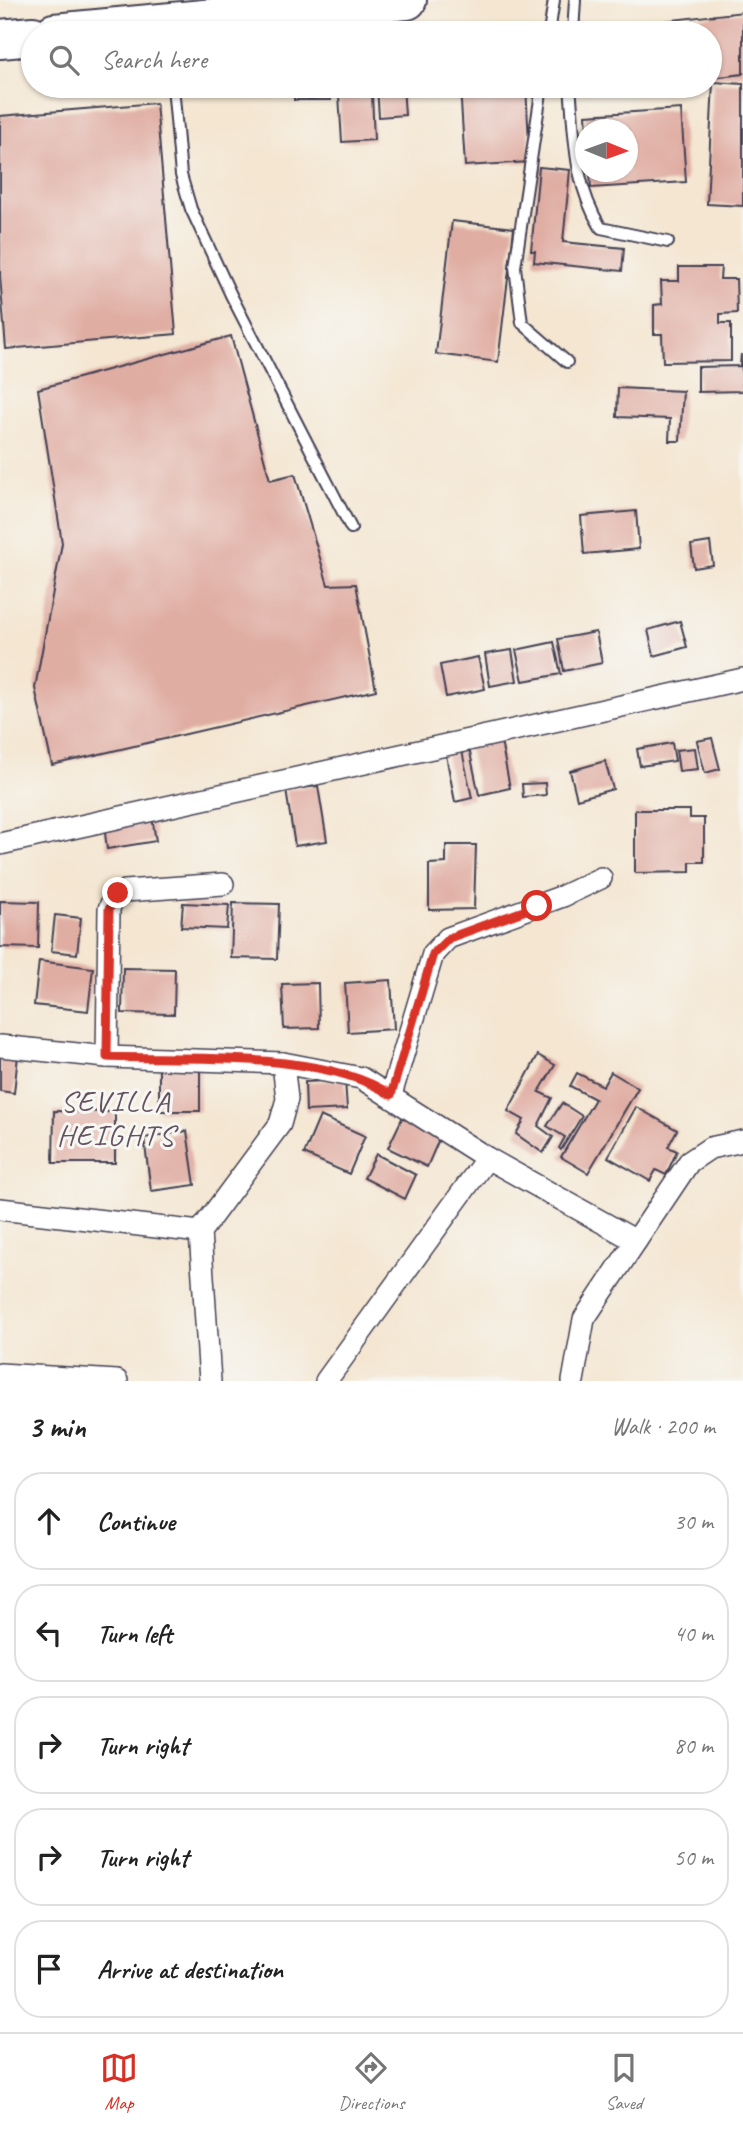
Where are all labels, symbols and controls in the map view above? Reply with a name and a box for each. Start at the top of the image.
search box [21,21,722,98]
icon: search [45,41,83,79]
text: Search here [101,43,207,76]
north arrow [575,119,638,182]
route end [102,877,133,908]
route start [521,890,552,921]
district label: SEVILLA HEIGHTS [57,1082,179,1154]
text: 3 min [28,1408,85,1446]
text: Walk · 200 m [611,1412,715,1441]
icon: ahead [30,1502,68,1540]
text: Continue [97,1505,175,1538]
text: 30 m [674,1507,713,1536]
icon: left [30,1614,68,1652]
text: Turn left [97,1617,172,1650]
text: 40 m [674,1619,713,1648]
icon: right [30,1726,68,1764]
text: Turn right [97,1729,188,1762]
text: 80 m [674,1731,713,1760]
icon: right [30,1838,68,1876]
text: Turn right [97,1841,188,1874]
text: 50 m [674,1843,713,1872]
icon: arrive [30,1950,68,1988]
text: Arrive at destination [97,1953,283,1986]
tab: Map [100,2049,138,2115]
tab: Directions [338,2049,405,2115]
tab: Saved [605,2049,643,2115]

